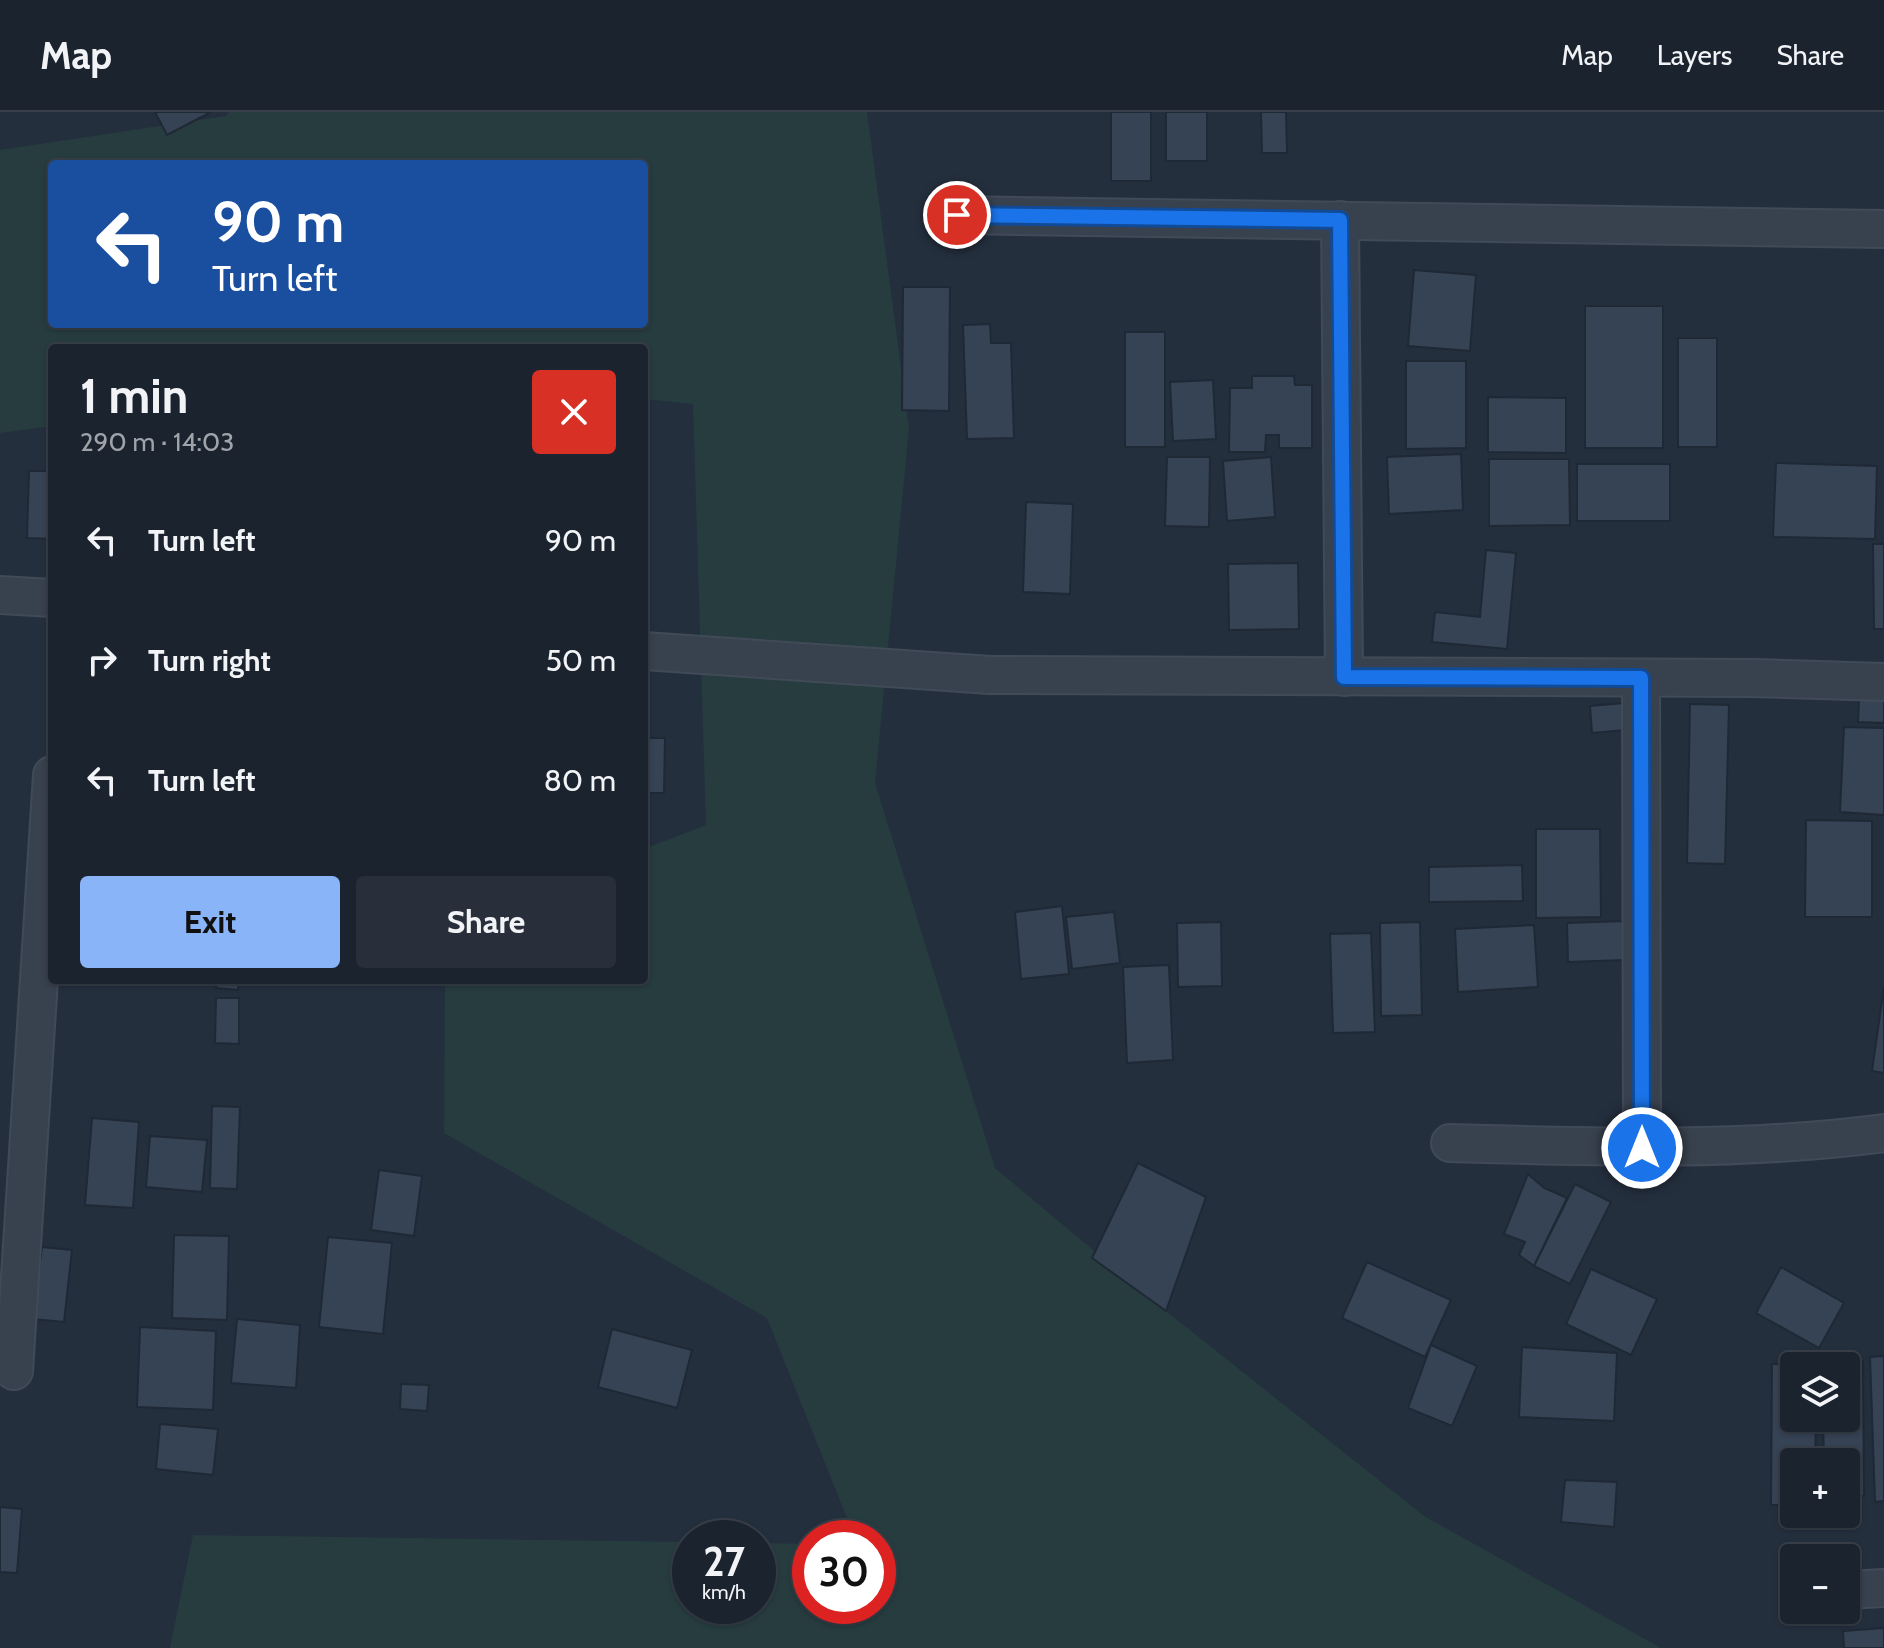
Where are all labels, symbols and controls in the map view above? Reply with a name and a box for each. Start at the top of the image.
text: Map [40,32,112,79]
text: Map [1561,38,1613,72]
text: Layers [1657,38,1732,72]
text: Share [1776,38,1844,72]
pin [923,181,991,249]
text: 90 m [212,188,344,256]
icon: left [80,192,184,296]
icon: arrive [935,193,979,237]
text: Turn left [212,256,337,300]
text: 1 min [80,367,188,425]
button: close [532,370,616,454]
text: 290 m · 14:03 [80,426,234,458]
icon: left [80,518,124,562]
text: Turn left [148,522,256,559]
text: 90 m [545,522,616,559]
icon: right [80,638,124,682]
text: Turn right [148,642,271,679]
text: 50 m [546,642,616,679]
icon: left [80,758,124,802]
text: Turn left [148,762,256,799]
text: 80 m [544,762,616,799]
button: Exit [80,876,340,968]
button: Share [356,876,616,968]
position arrow [1600,1106,1684,1190]
map controls [1780,1352,1860,1624]
button: layers [1780,1352,1860,1432]
button: + [1780,1448,1860,1528]
speed limit sign: 30 [792,1520,896,1624]
text: 27 [703,1537,745,1586]
button: − [1780,1544,1860,1624]
text: km/h [702,1580,746,1604]

